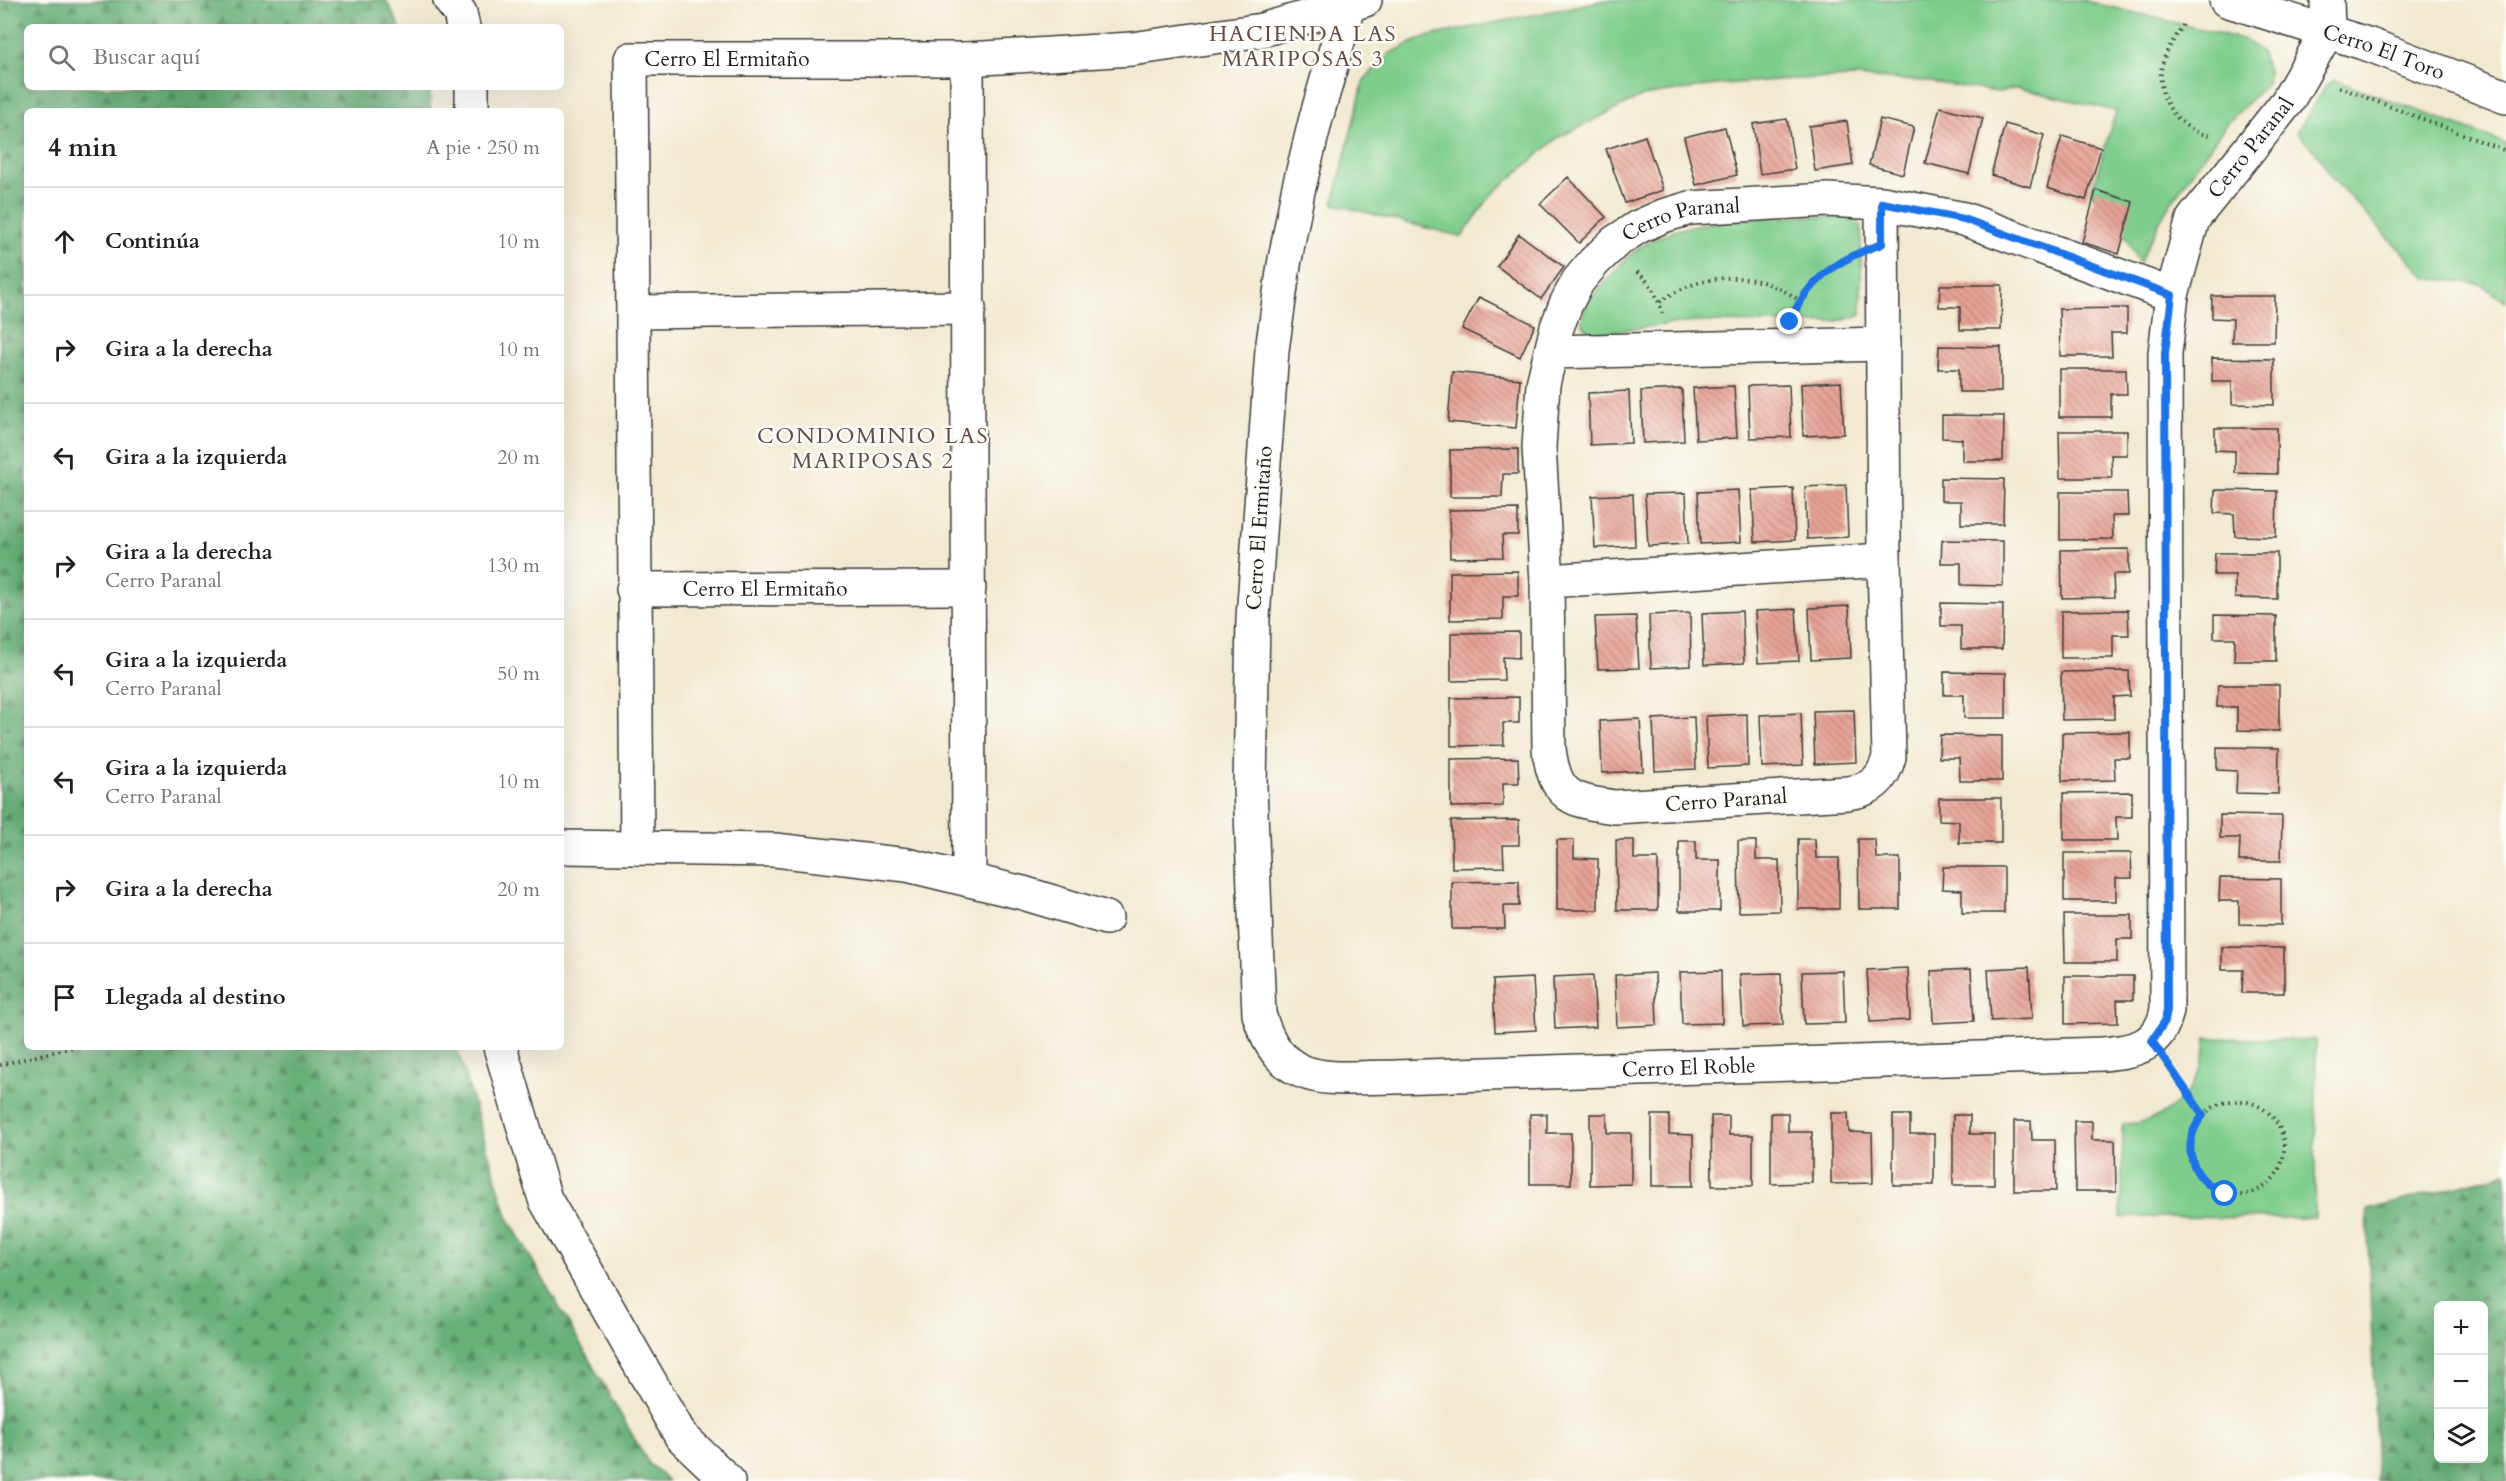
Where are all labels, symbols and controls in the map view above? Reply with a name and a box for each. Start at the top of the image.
street label: Cerro El Toro [2319,17,2449,87]
district label: HACIENDA LAS MARIPOSAS 3 [1209,19,1397,74]
search box [24,24,564,90]
icon: search [45,41,78,74]
text: Buscar aquí [93,42,200,72]
street label: Cerro El Ermitaño [644,45,810,74]
street label: Cerro Paranal [2201,93,2301,205]
text: 4 min [48,130,117,165]
text: A pie · 250 m [426,134,540,161]
street label: Cerro Paranal [1616,191,1741,249]
icon: ahead [48,225,81,258]
text: Continúa [105,226,200,256]
text: 10 m [497,228,540,255]
route end [1776,308,1802,334]
icon: right [48,333,81,366]
text: Gira a la derecha [105,334,273,364]
text: 10 m [497,336,540,363]
district label: CONDOMINIO LAS MARIPOSAS 2 [757,421,989,476]
icon: left [48,441,81,474]
text: Gira a la izquierda [105,442,288,472]
text: 20 m [497,444,540,471]
street label: Cerro El Ermitaño [1239,445,1280,611]
text: Gira a la derecha [105,537,273,567]
icon: right [48,549,81,582]
text: 130 m [487,552,540,579]
text: Cerro Paranal [105,567,222,594]
street label: Cerro El Ermitaño [682,574,848,604]
text: Gira a la izquierda [105,645,288,675]
icon: left [48,657,81,690]
text: 50 m [497,660,540,687]
text: Cerro Paranal [105,675,222,702]
text: Gira a la izquierda [105,753,288,783]
icon: left [48,765,81,798]
text: 10 m [497,768,540,795]
street label: Cerro Paranal [1664,782,1788,819]
text: Cerro Paranal [105,783,222,810]
icon: right [48,873,81,906]
text: Gira a la derecha [105,874,273,904]
text: 20 m [497,876,540,903]
icon: arrive [48,981,81,1014]
text: Llegada al destino [105,982,286,1012]
street label: Cerro El Roble [1621,1051,1756,1085]
route start [2211,1180,2237,1206]
map controls [2434,1301,2488,1463]
button: + [2434,1301,2488,1355]
button: − [2434,1355,2488,1409]
button: layers [2434,1409,2488,1463]

